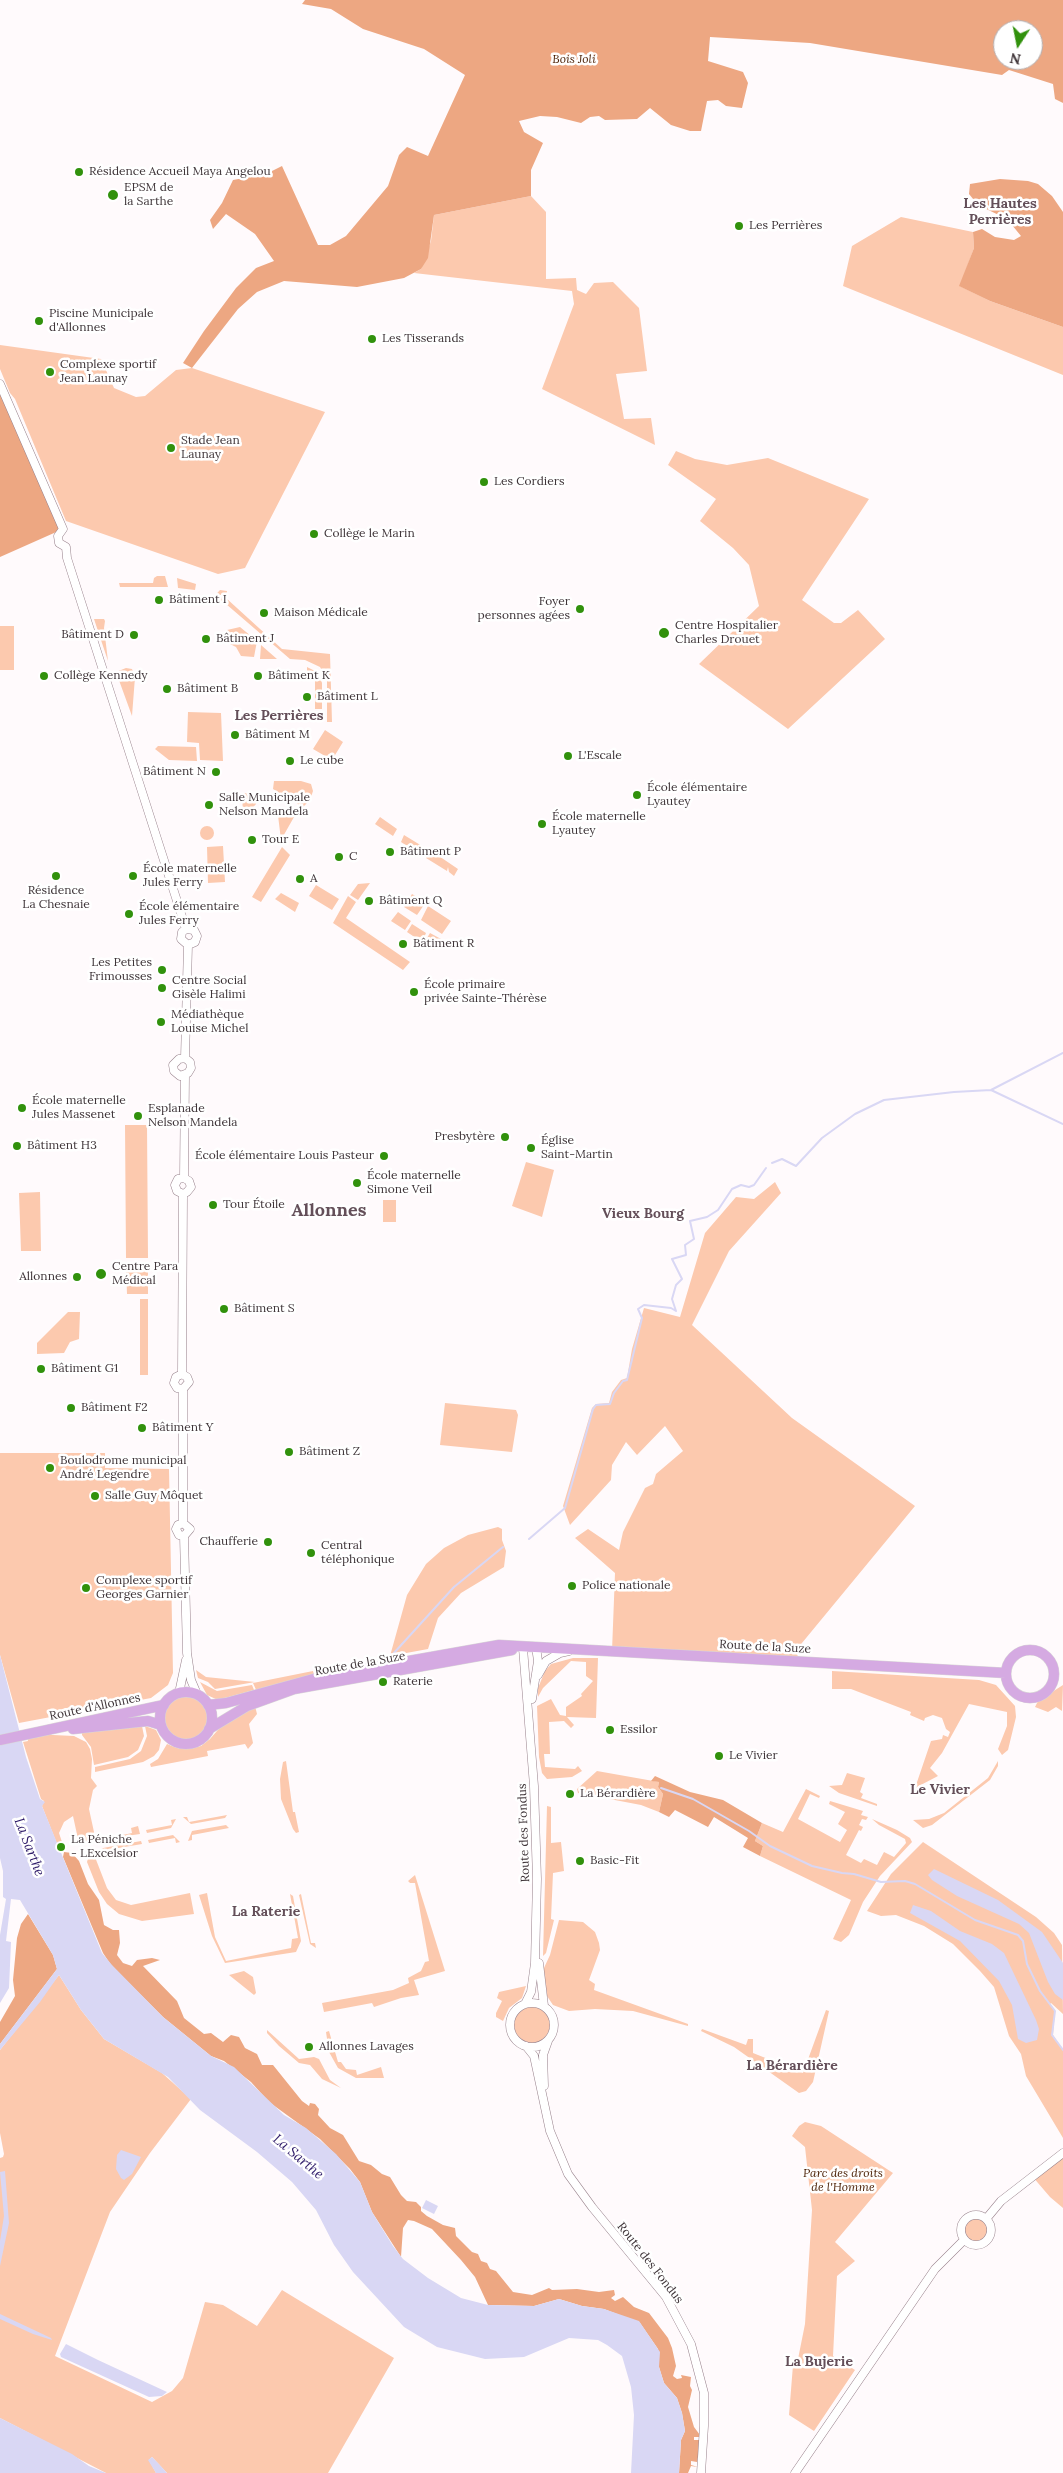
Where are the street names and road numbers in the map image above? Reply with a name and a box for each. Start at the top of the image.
street label: Route de la Suze [719,1637,811,1657]
street label: Route de la Suze [314,1649,406,1679]
street label: Route d'Allonnes [48,1690,142,1724]
street label: Route des Fondus [515,1783,533,1883]
street label: Route des Fondus [614,2220,686,2306]

